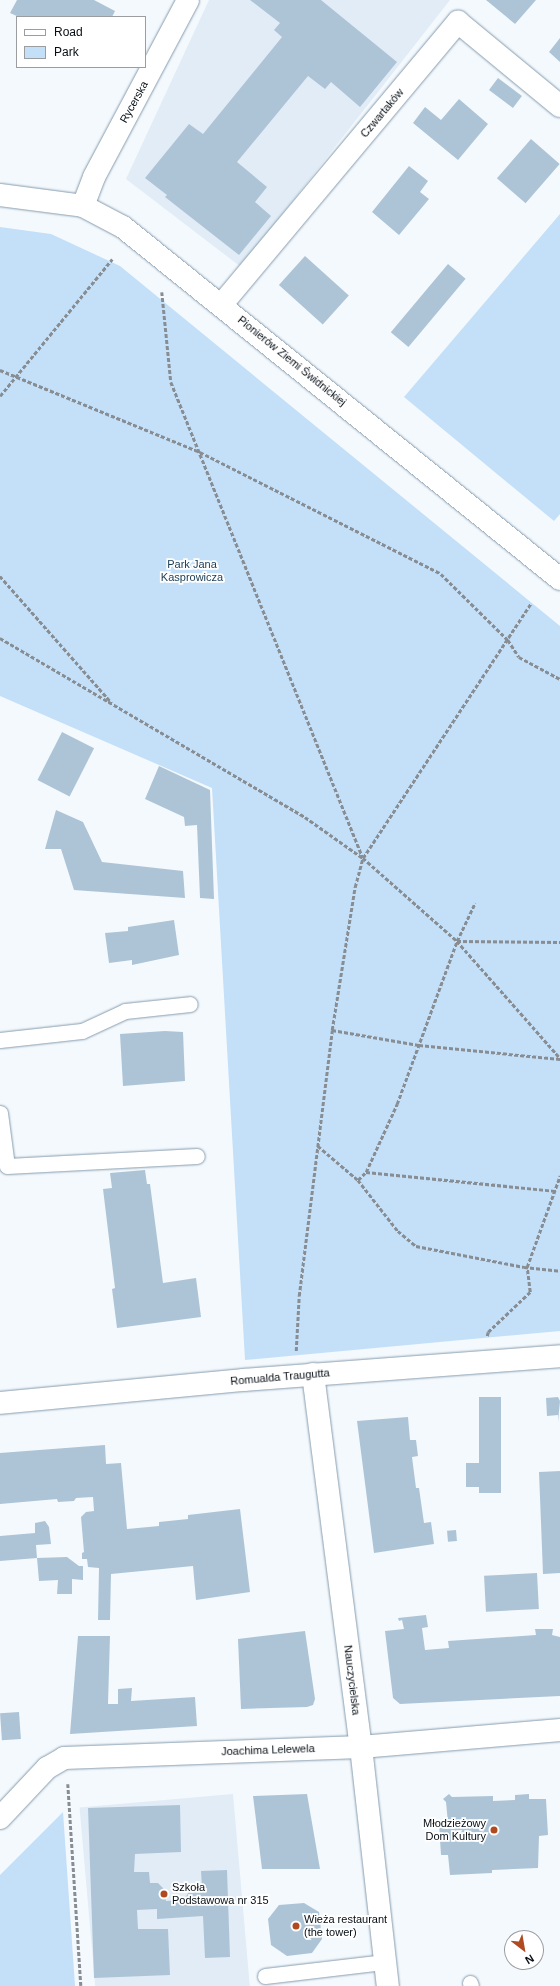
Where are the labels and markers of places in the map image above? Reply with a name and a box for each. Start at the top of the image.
place label: Młodzieżowy Dom Kultury [423,1817,486,1843]
marker: Młodzieżowy Dom Kultury [489,1825,499,1835]
place label: Szkoła Podstawowa nr 315 [172,1881,269,1907]
marker: Szkoła Podstawowa nr 315 [159,1889,169,1899]
place label: Wieża restaurant (the tower) [304,1913,387,1939]
marker: Wieża restaurant (the tower) [291,1921,301,1931]

